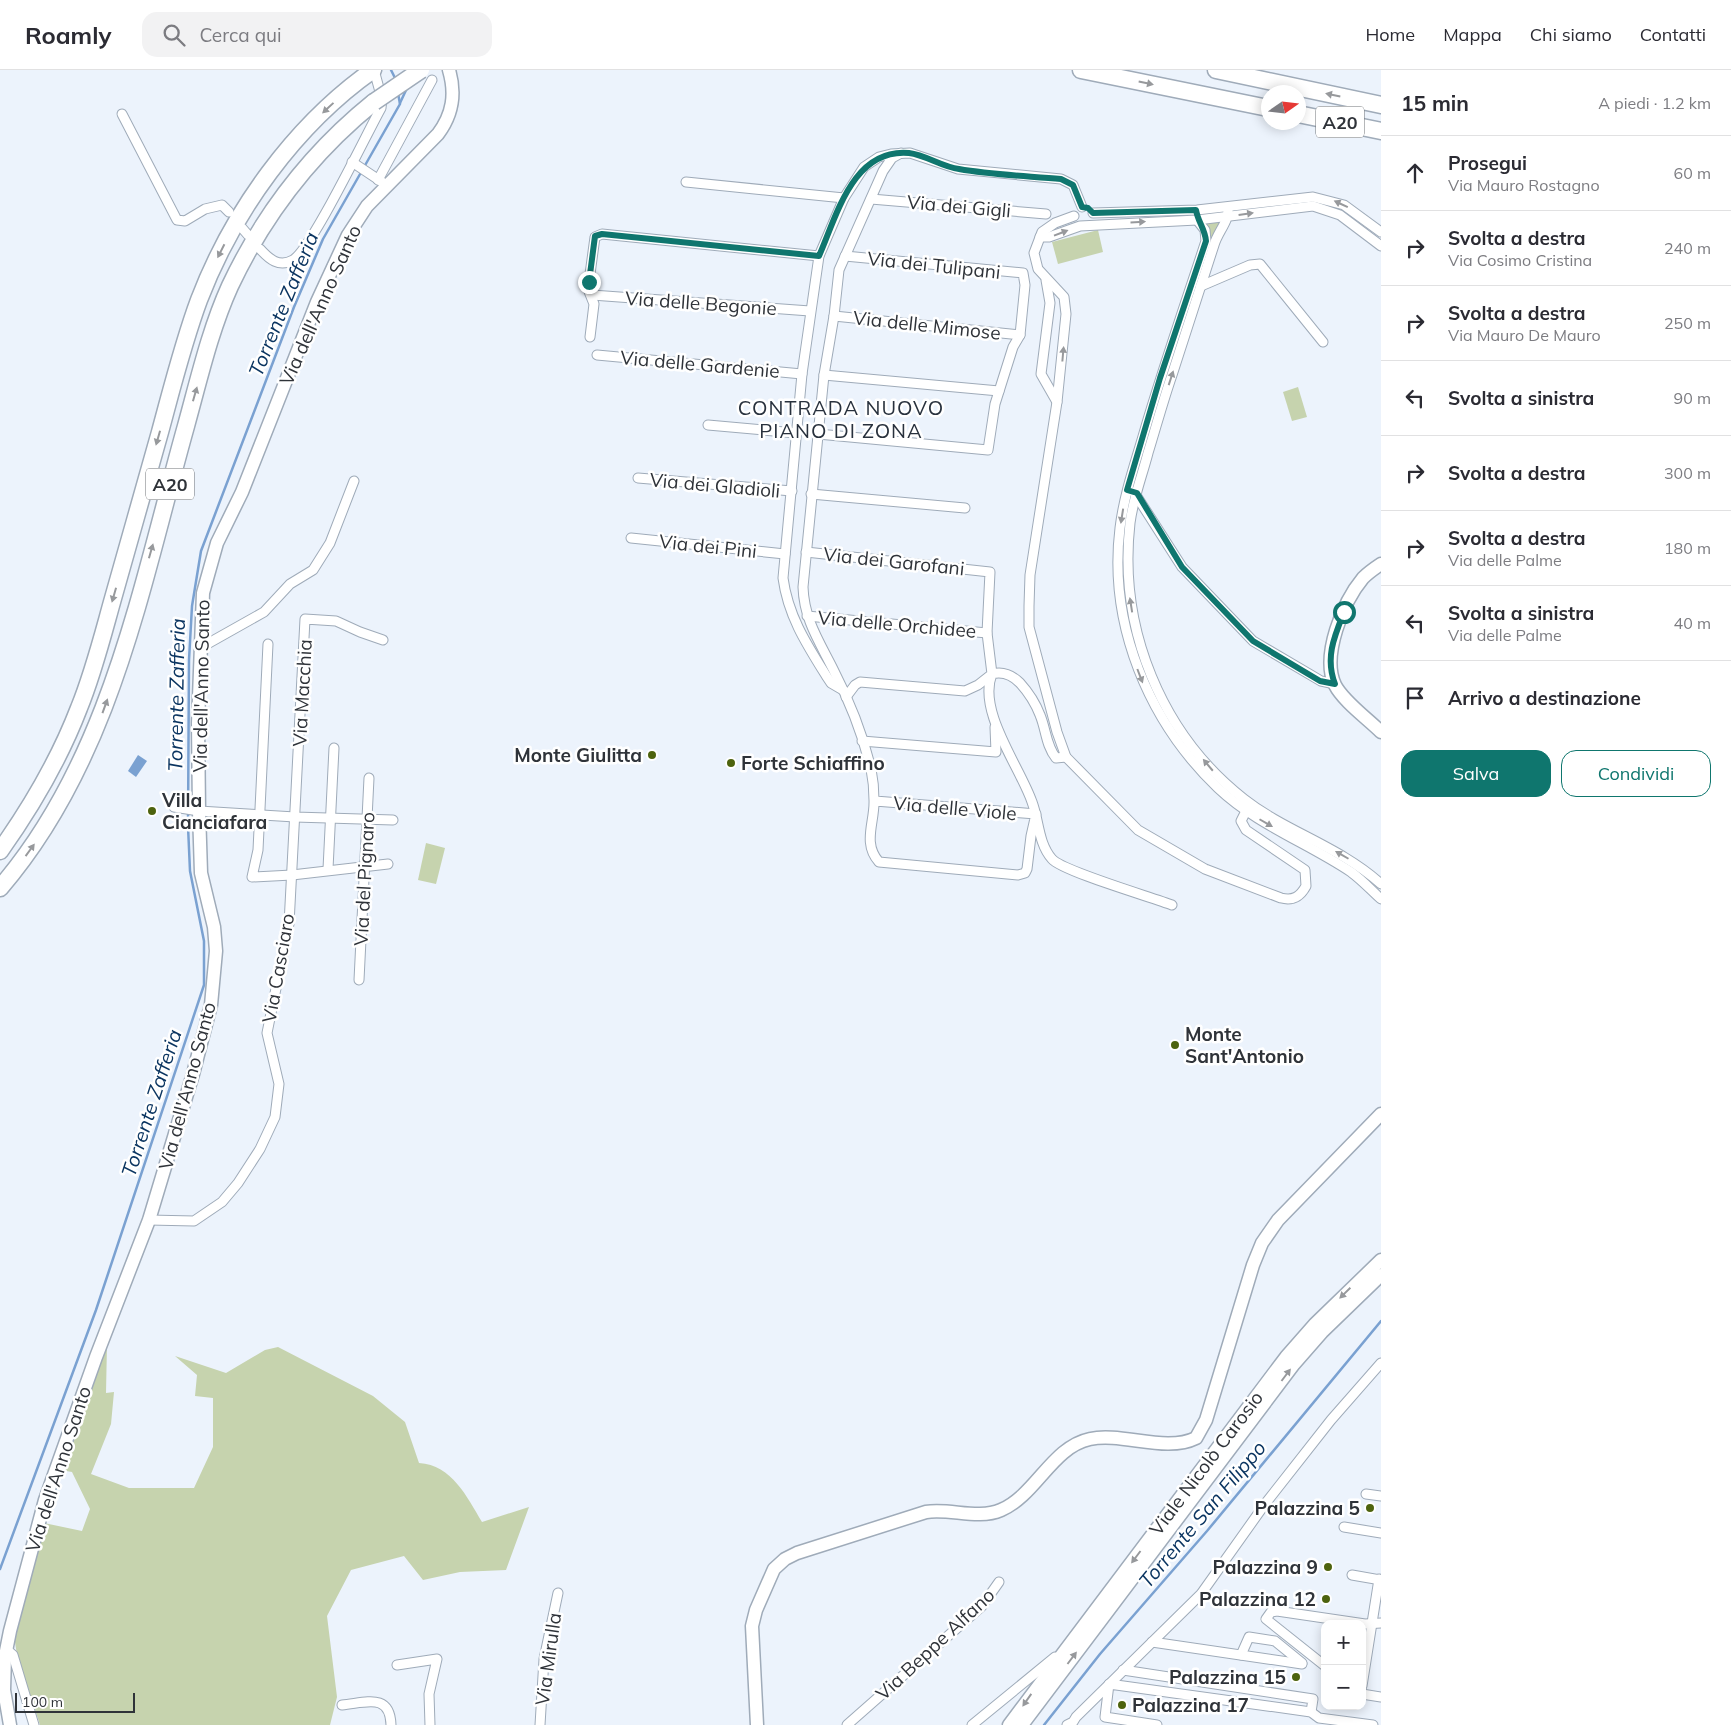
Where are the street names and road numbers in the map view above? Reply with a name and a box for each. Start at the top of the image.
road number: A20 [1316,106,1364,138]
street label: Via dei Gigli [906,190,1012,222]
street label: Via dell'Anno Santo [274,221,366,389]
street label: Via dei Tulipani [866,246,1002,284]
street label: Via delle Begonie [624,286,778,320]
street label: Via delle Mimose [852,305,1002,345]
street label: Via delle Gardenie [619,345,781,383]
street label: Via dei Gladioli [649,467,781,503]
road number: A20 [146,468,194,499]
street label: Via dei Pini [658,529,758,563]
street label: Via dei Garofani [822,542,966,580]
street label: Via dell'Anno Santo [187,599,215,773]
street label: Via delle Orchidee [817,605,977,643]
street label: Via Macchia [287,639,317,747]
street label: Via delle Viole [892,791,1018,825]
street label: Via del Pignaro [349,812,379,946]
street label: Via Casciaro [257,911,299,1025]
street label: Via dell'Anno Santo [153,999,221,1173]
street label: Via dell'Anno Santo [20,1383,96,1555]
street label: Viale Nicolò Carosio [1144,1386,1268,1540]
street label: Via Beppe Alfano [871,1583,999,1705]
street label: Via Mirulla [530,1611,566,1707]

